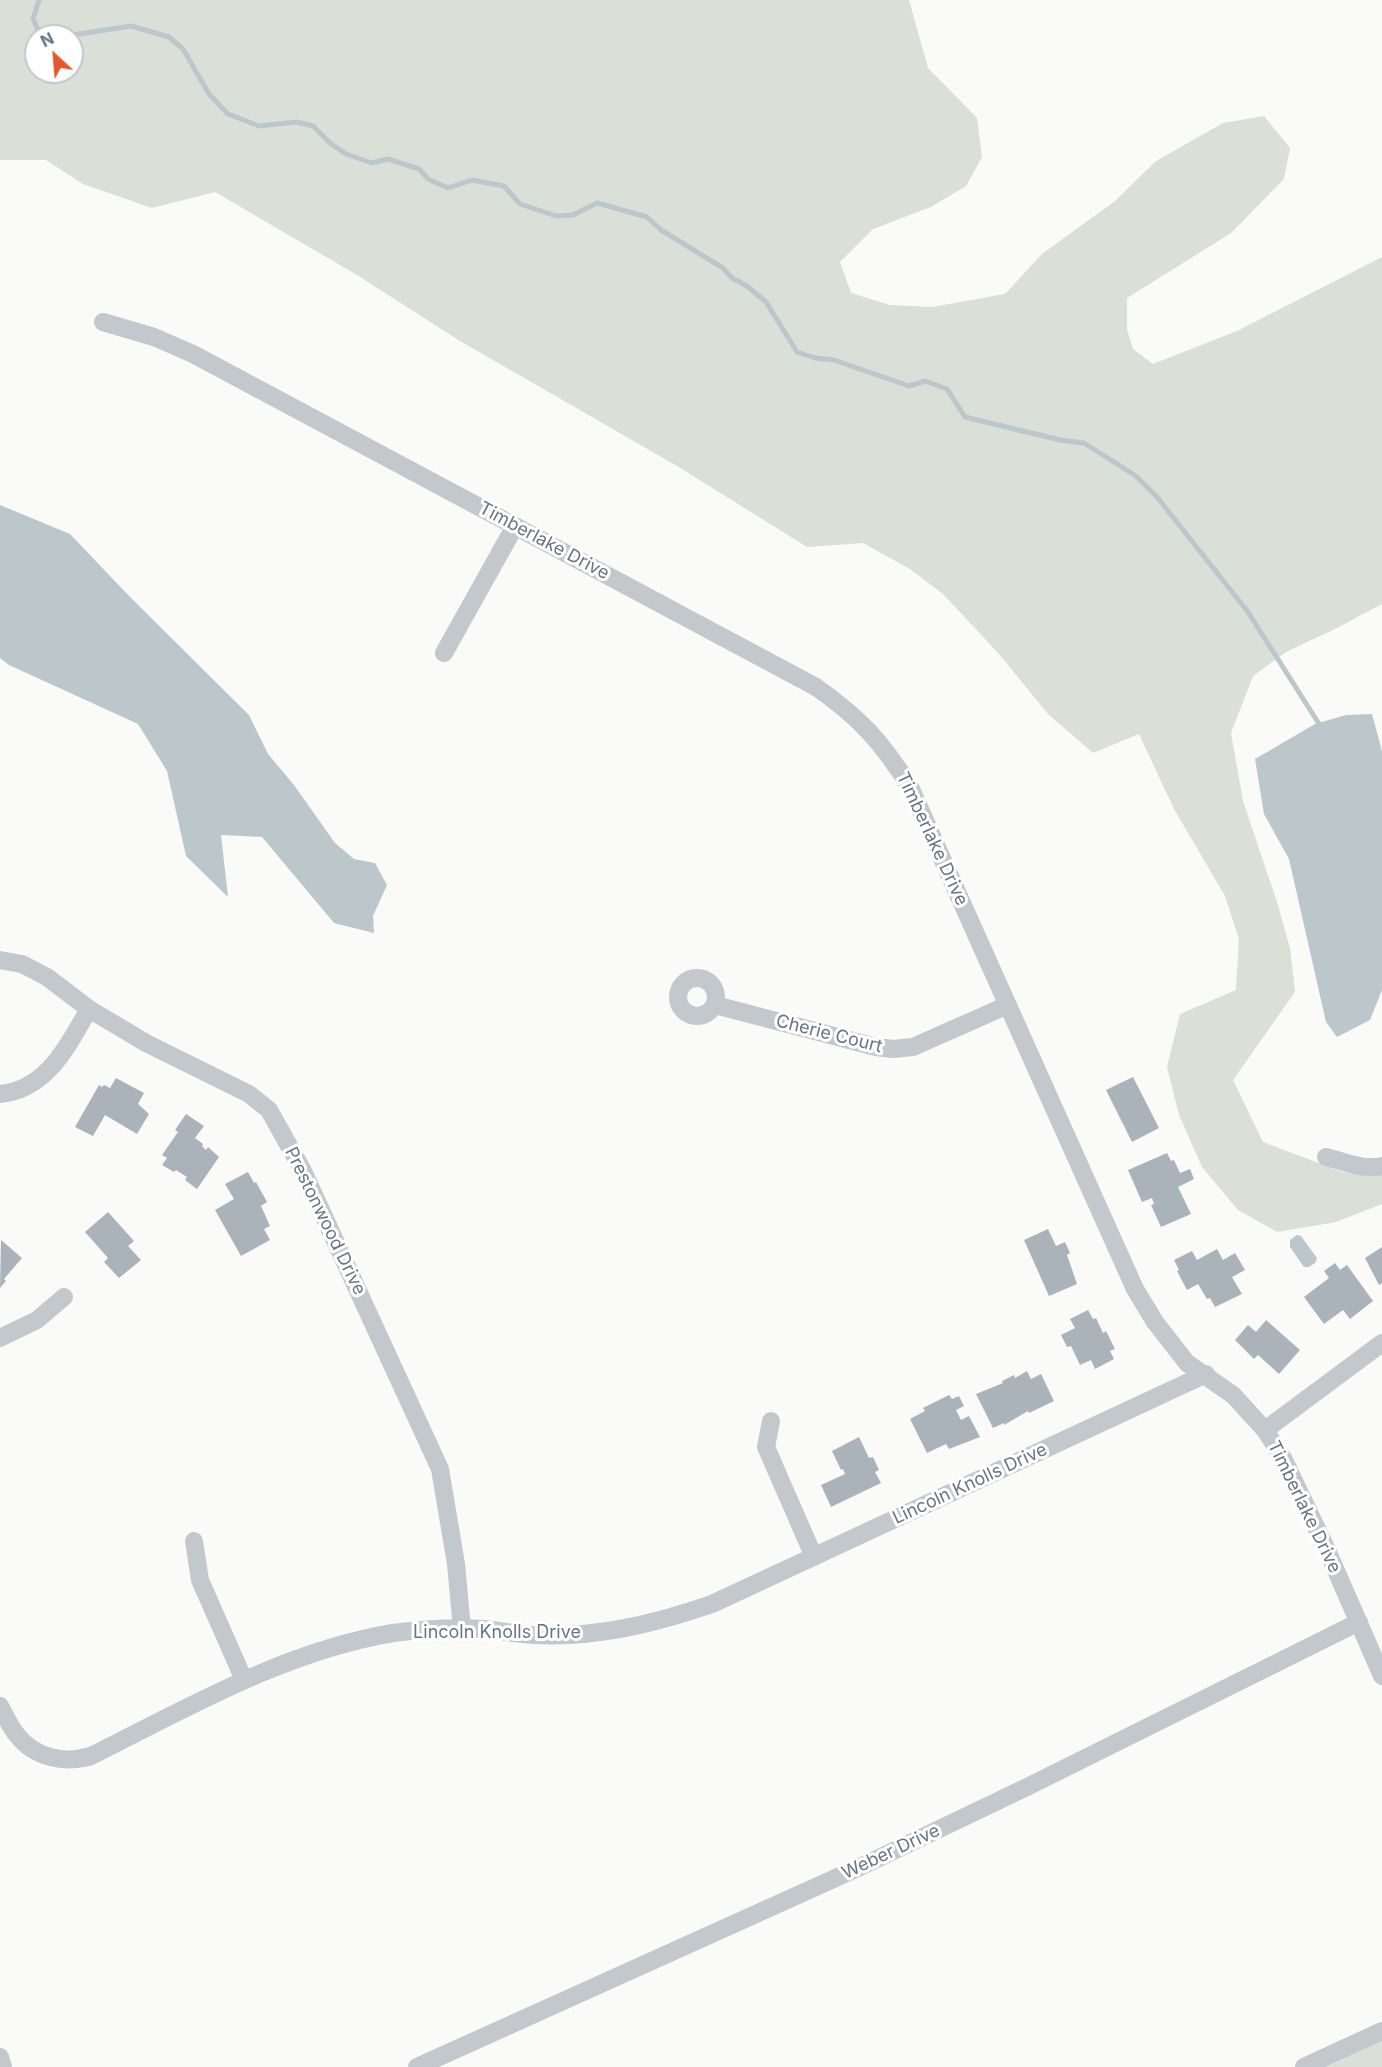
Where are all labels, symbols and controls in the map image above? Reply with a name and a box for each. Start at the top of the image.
north arrow [24,24,84,84]
text: N [37,28,57,51]
street label: Timberlake Drive [475,498,613,584]
street label: Timberlake Drive [892,769,972,909]
street label: Cherie Court [774,1010,884,1058]
street label: Prestonwood Drive [280,1144,370,1298]
street label: Timberlake Drive [1263,1437,1345,1577]
street label: Lincoln Knolls Drive [889,1439,1051,1529]
street label: Lincoln Knolls Drive [413,1622,581,1644]
street label: Weber Drive [839,1820,943,1884]

